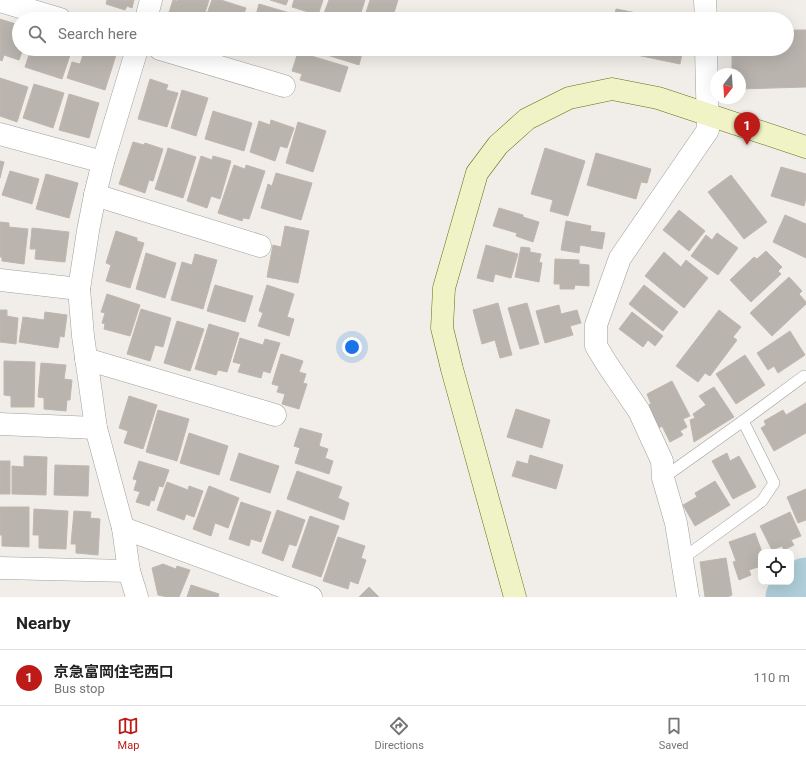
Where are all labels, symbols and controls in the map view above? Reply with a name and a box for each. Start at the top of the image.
search box [12,12,794,56]
icon: search [26,23,48,45]
text: Search here [58,25,137,43]
north arrow [710,68,746,104]
pin: 1 [734,112,760,145]
your location [342,337,362,357]
map controls [758,549,794,585]
button: locate [758,549,794,585]
text: Nearby [16,613,71,633]
text: 京急富岡住宅西口 [54,663,174,681]
text: 1 [25,670,33,685]
text: 110 m [753,670,790,685]
text: Bus stop [54,681,105,696]
tab: Map [117,715,139,752]
tab: Directions [374,715,424,752]
tab: Saved [659,715,689,752]

